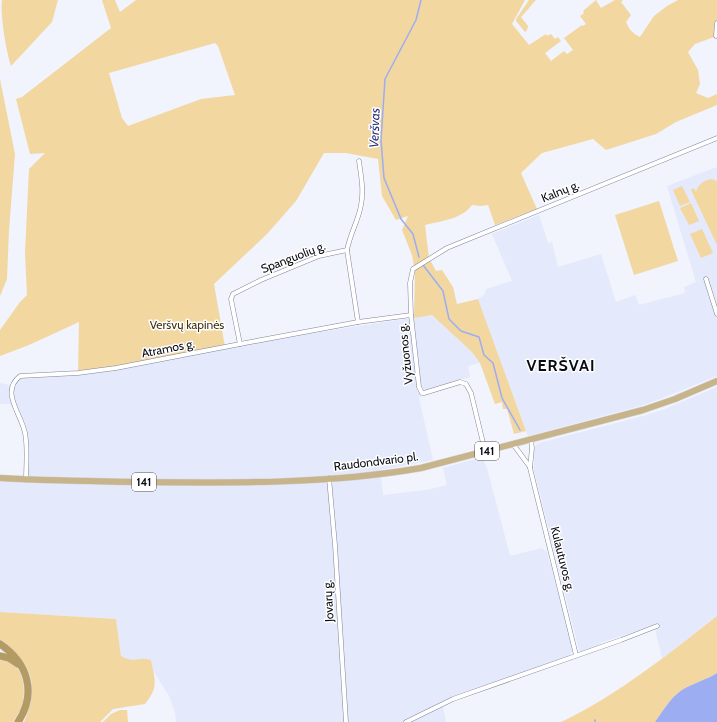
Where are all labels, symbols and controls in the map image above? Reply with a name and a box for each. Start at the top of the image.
water label: Veršvas [365,108,383,148]
street label: Kalnų g. [539,177,581,205]
street label: Spanguolių g. [259,238,327,276]
park label: Veršvų kapinės [150,317,224,332]
street label: Vyžuonos g. [394,323,416,385]
street label: Atramos g. [140,335,196,361]
district label: VERŠVAI [527,356,596,375]
road number: 141 [475,442,499,460]
street label: Raudondvario pl. [333,448,419,474]
road number: 141 [132,473,156,491]
street label: Kulautuvos g. [548,525,578,593]
street label: Jovarų g. [319,580,337,623]

